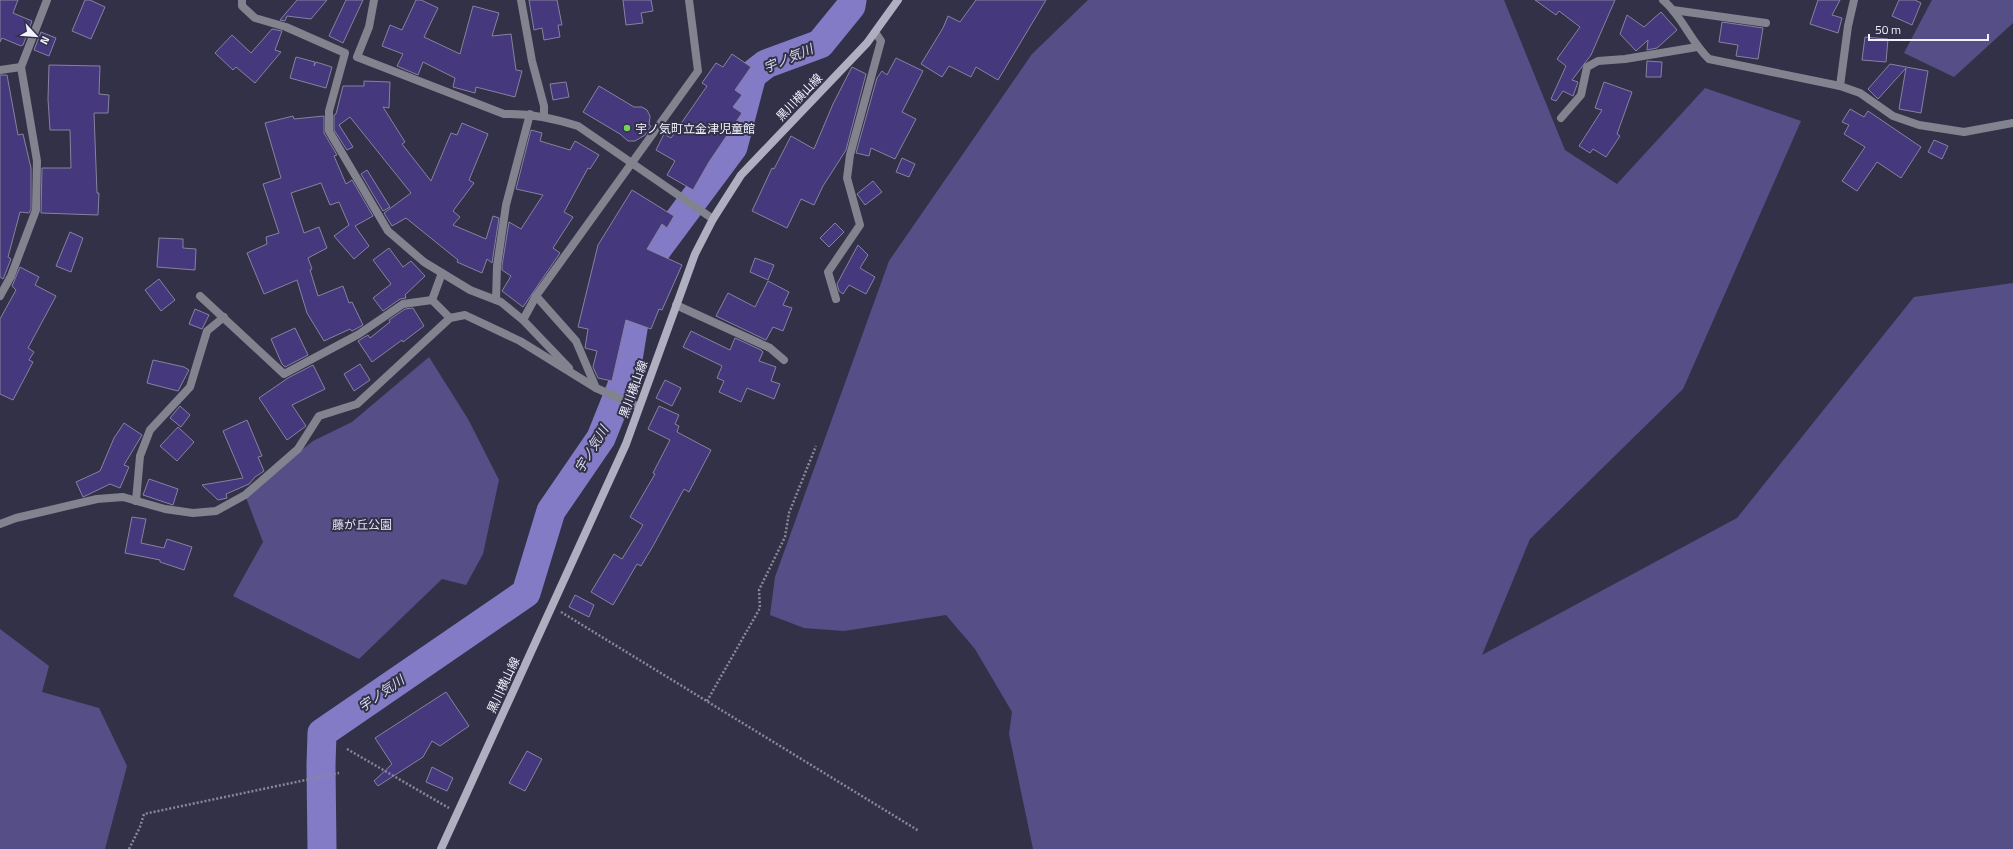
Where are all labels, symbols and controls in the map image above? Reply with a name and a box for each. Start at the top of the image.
north arrow [16,16,56,56]
scale bar [1869,16,1988,42]
text: 50 m [1875,20,1901,39]
text: N [36,33,54,47]
water label: 宇ノ気川 [760,38,818,77]
street label: 黒川横山線 [771,69,827,125]
place label: 宇ノ気町立金津児童館 [635,119,755,138]
marker: 宇ノ気町立金津児童館 [622,123,632,133]
street label: 黒川横山線 [614,358,652,420]
water label: 宇ノ気川 [569,420,614,476]
park label: 藤が丘公園 [332,515,392,534]
street label: 黒川横山線 [482,654,524,716]
water label: 宇ノ気川 [354,669,410,716]

